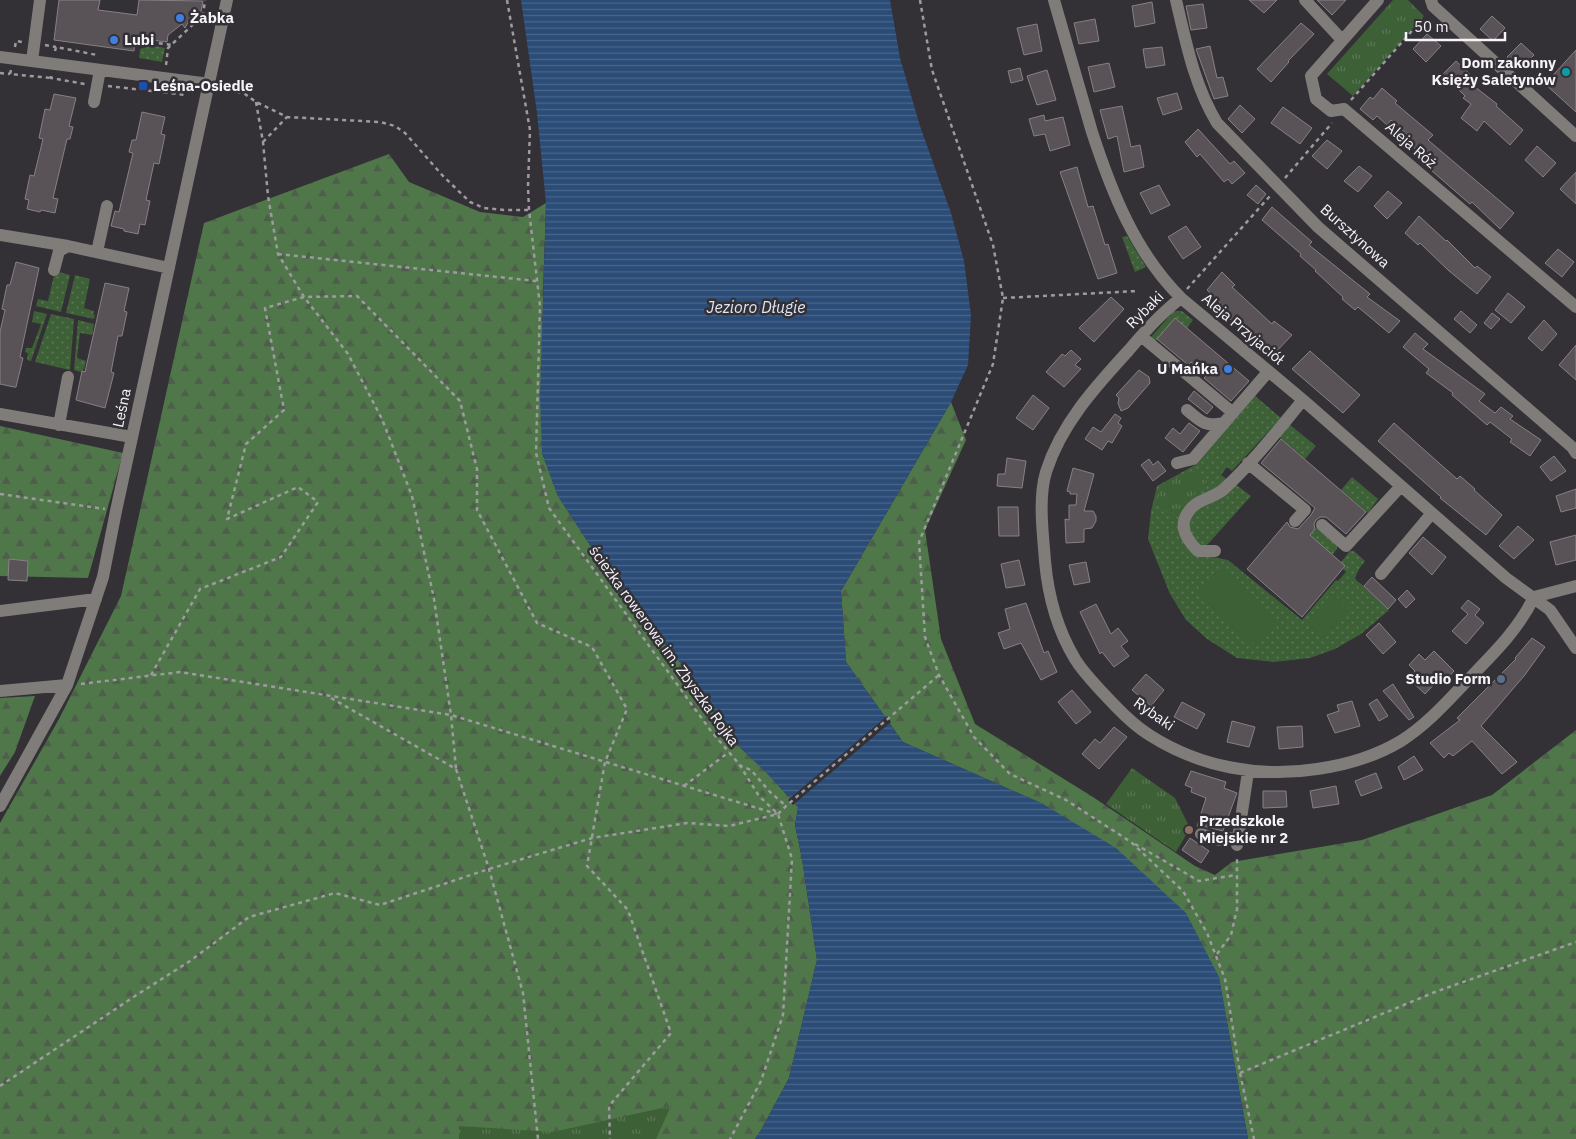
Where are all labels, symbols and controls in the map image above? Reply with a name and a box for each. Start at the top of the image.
place label: Żabka [190,8,234,27]
scale bar [1406,10,1505,42]
marker: Żabka [174,12,186,24]
text: 50 m [1414,17,1449,36]
place label: Lubi [124,30,154,49]
marker: Lubi [108,34,120,46]
place label: Dom zakonny Księży Saletynów [1432,53,1556,89]
marker: Dom zakonny Księży Saletynów [1560,66,1572,78]
place label: Leśna-Osiedle [153,76,254,95]
marker: Leśna-Osiedle [137,80,149,92]
street label: Aleja Róż [1382,117,1441,172]
street label: Bursztynowa [1317,199,1394,272]
street label: Rybaki [1122,287,1167,332]
street label: Aleja Przyjaciół [1198,289,1289,369]
water label: Jezioro Długie [707,297,805,317]
place label: U Mańka [1157,359,1218,378]
marker: U Mańka [1222,363,1234,375]
street label: Leśna [108,387,135,429]
street label: ścieżka rowerowa im. Zbyszka Rojka [585,542,744,750]
place label: Studio Form [1405,669,1491,688]
marker: Studio Form [1495,673,1507,685]
street label: Rybaki [1130,693,1178,734]
place label: Przedszkole Miejskie nr 2 [1199,811,1288,847]
marker: Przedszkole Miejskie nr 2 [1183,824,1195,836]

